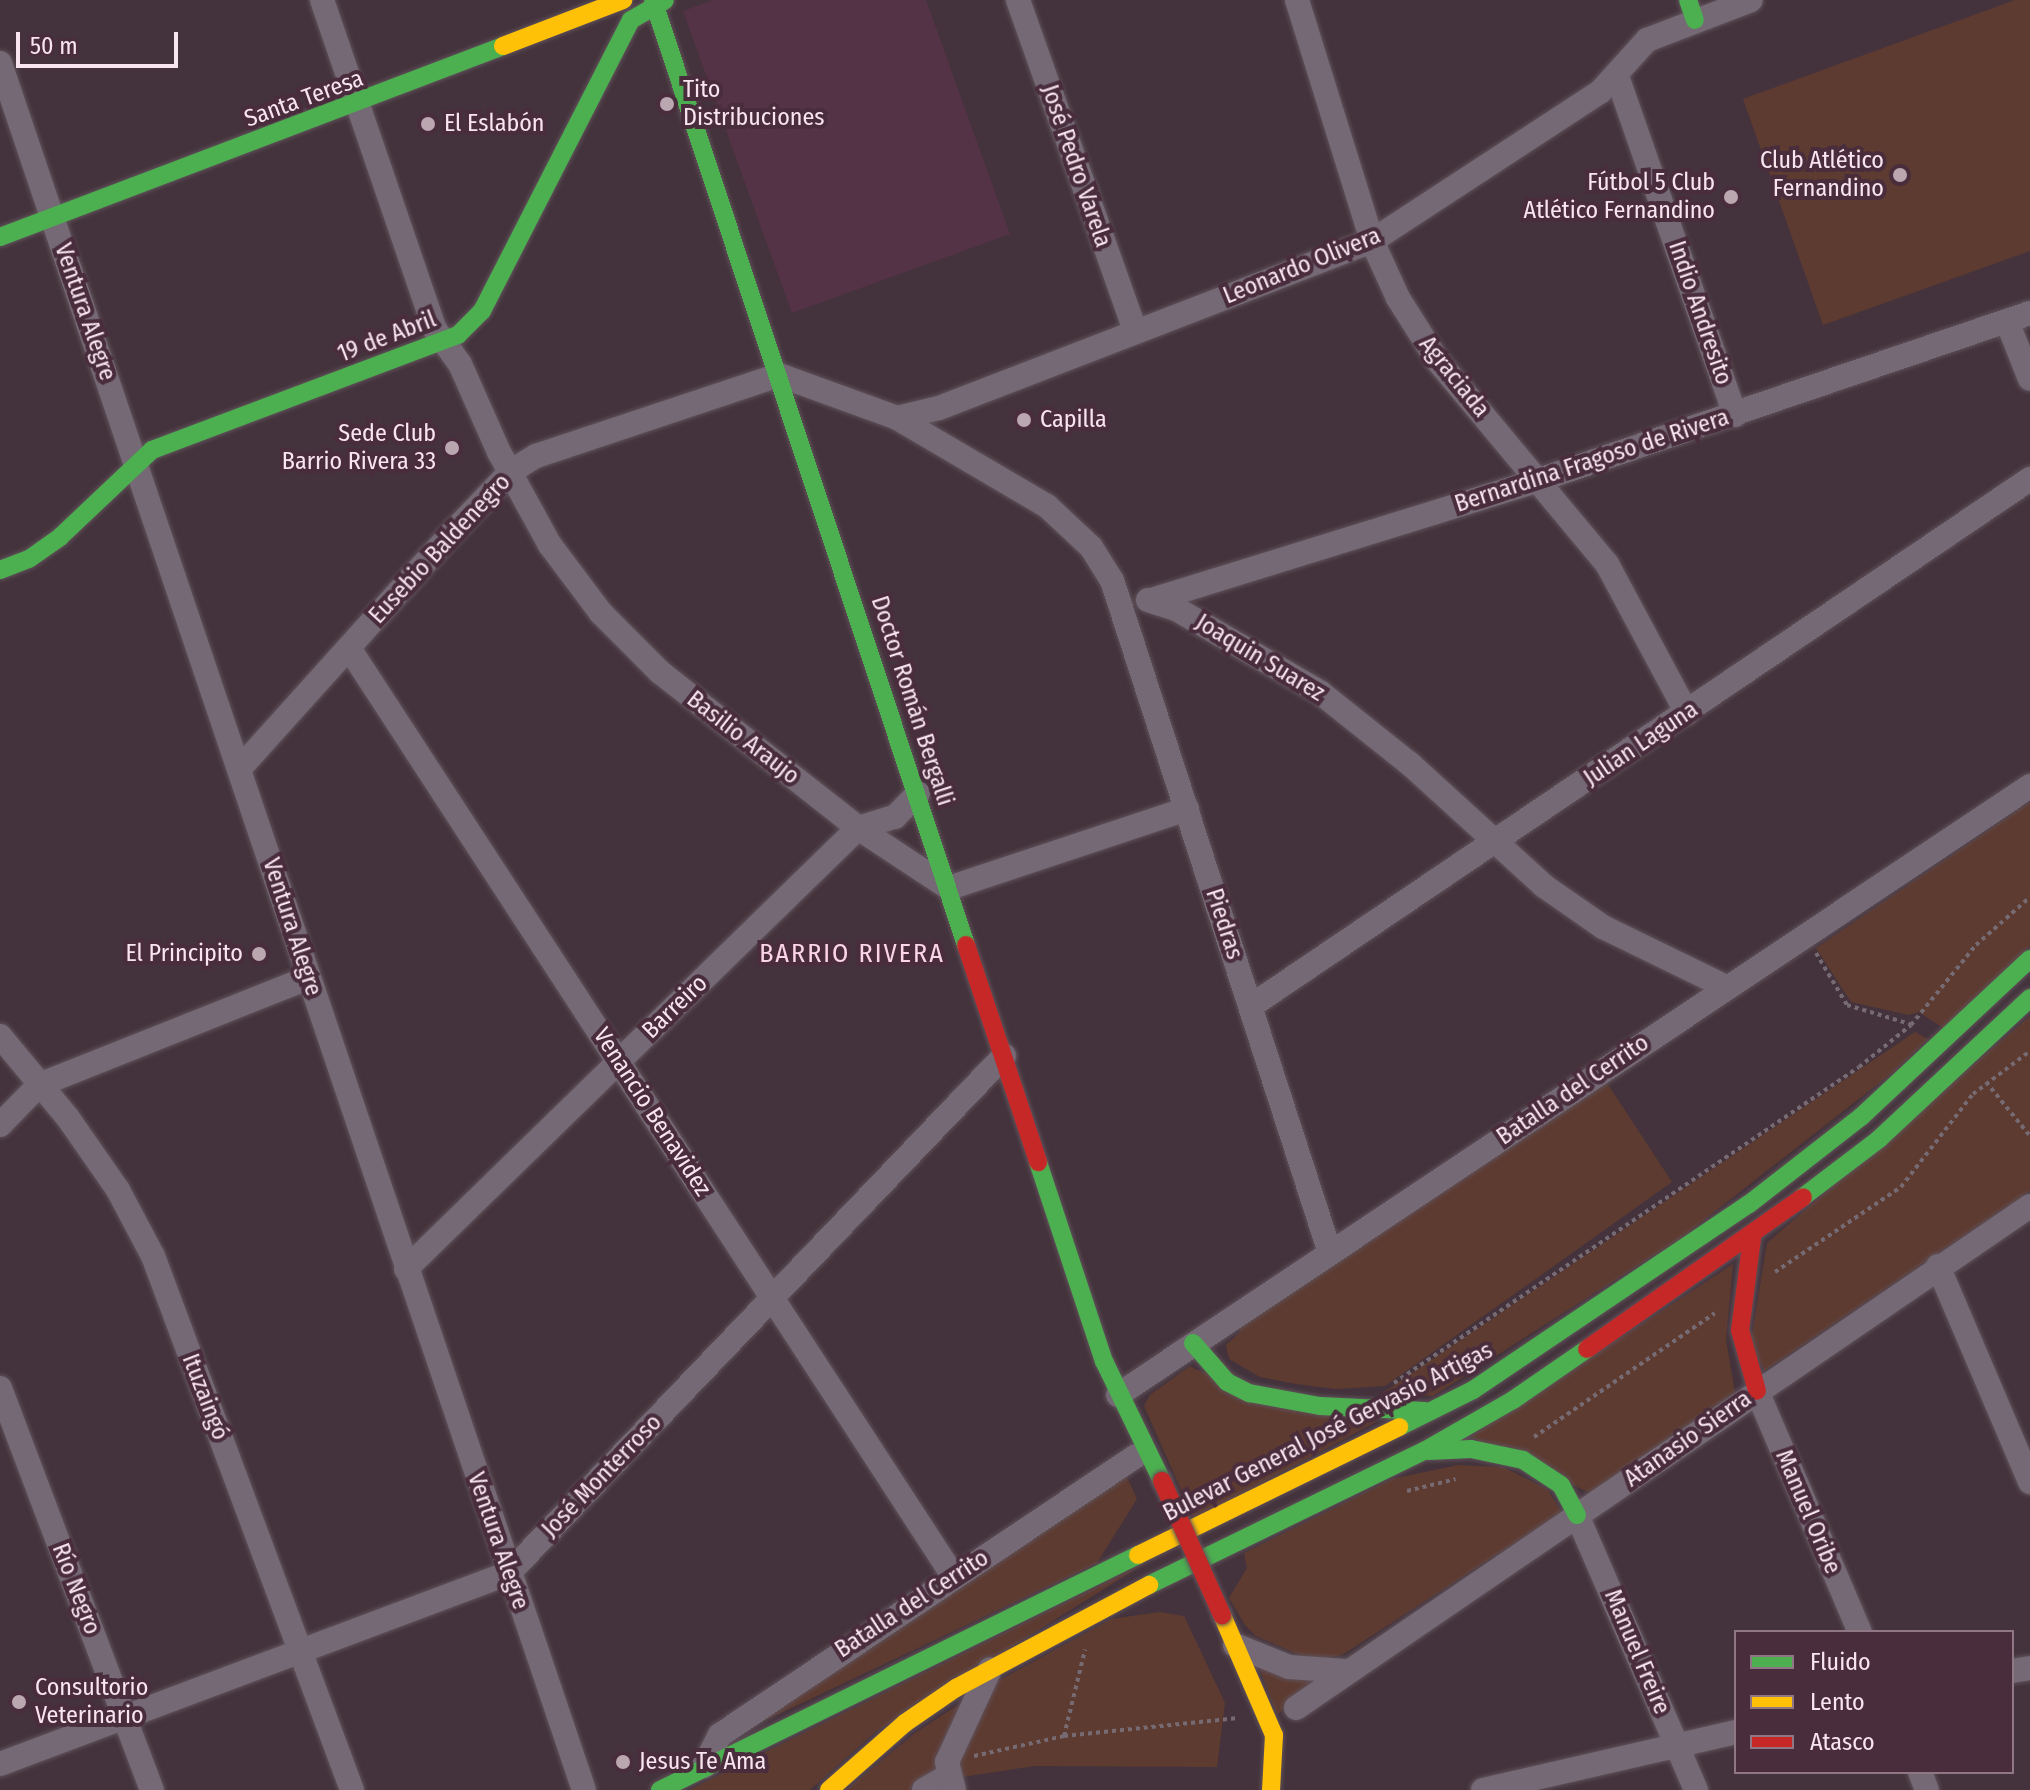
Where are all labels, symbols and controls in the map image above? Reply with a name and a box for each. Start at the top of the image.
scale bar [20,16,182,66]
text: 50 m [30,32,78,60]
street label: Santa Teresa [241,64,367,134]
place label: Tito Distribuciones [683,76,825,132]
street label: José Pedro Varela [1035,81,1117,251]
marker: Tito Distribuciones [658,95,676,113]
place label: El Eslabón [444,110,544,138]
marker: El Eslabón [419,115,437,133]
place label: Club Atlético Fernandino [1760,147,1884,203]
marker: Club Atlético Fernandino [1891,166,1909,184]
place label: Fútbol 5 Club Atlético Fernandino [1524,169,1715,225]
marker: Fútbol 5 Club Atlético Fernandino [1722,188,1740,206]
street label: Leonardo Olivera [1219,221,1385,311]
street label: Indio Andresito [1662,237,1738,389]
street label: Ventura Alegre [48,240,122,384]
street label: 19 de Abril [334,305,440,369]
street label: Agraciada [1413,331,1495,423]
street label: Bernardina Fragoso de Rivera [1451,403,1733,519]
place label: Capilla [1040,406,1107,434]
marker: Capilla [1015,411,1033,429]
place label: Sede Club Barrio Rivera 33 [282,420,436,476]
marker: Sede Club Barrio Rivera 33 [443,439,461,457]
street label: Eusebio Baldenegro [363,468,517,630]
street label: Doctor Román Bergalli [864,592,960,810]
street label: Joaquin Suarez [1190,608,1330,708]
street label: Basilio Araujo [681,685,805,791]
street label: Julian Laguna [1578,695,1704,793]
street label: Ventura Alegre [256,855,328,999]
street label: Piedras [1199,885,1249,963]
district label: BARRIO RIVERA [759,938,945,970]
place label: El Principito [126,940,243,968]
marker: El Principito [250,945,268,963]
street label: Barreiro [637,969,713,1045]
street label: Venancio Benavidez [587,1022,717,1202]
street label: Batalla del Cerrito [1491,1029,1655,1151]
street label: Bulevar General José Gervasio Artigas [1158,1336,1498,1528]
street label: Ituzaingó [175,1350,235,1444]
street label: Atanasio Sierra [1619,1385,1757,1493]
street label: José Monterroso [536,1408,668,1544]
street label: Manuel Oribe [1769,1446,1847,1578]
street label: Ventura Alegre [461,1469,535,1613]
street label: Río Negro [45,1539,107,1639]
street label: Batalla del Cerrito [830,1544,994,1664]
street label: Manuel Freire [1598,1585,1676,1719]
legend [1734,1630,2014,1774]
text: Fluido [1810,1648,1871,1676]
place label: Consultorio Veterinario [35,1674,148,1730]
text: Lento [1810,1688,1865,1716]
marker: Consultorio Veterinario [10,1693,28,1711]
text: Atasco [1810,1728,1875,1756]
place label: Jesus Te Ama [639,1748,766,1776]
marker: Jesus Te Ama [614,1753,632,1771]

